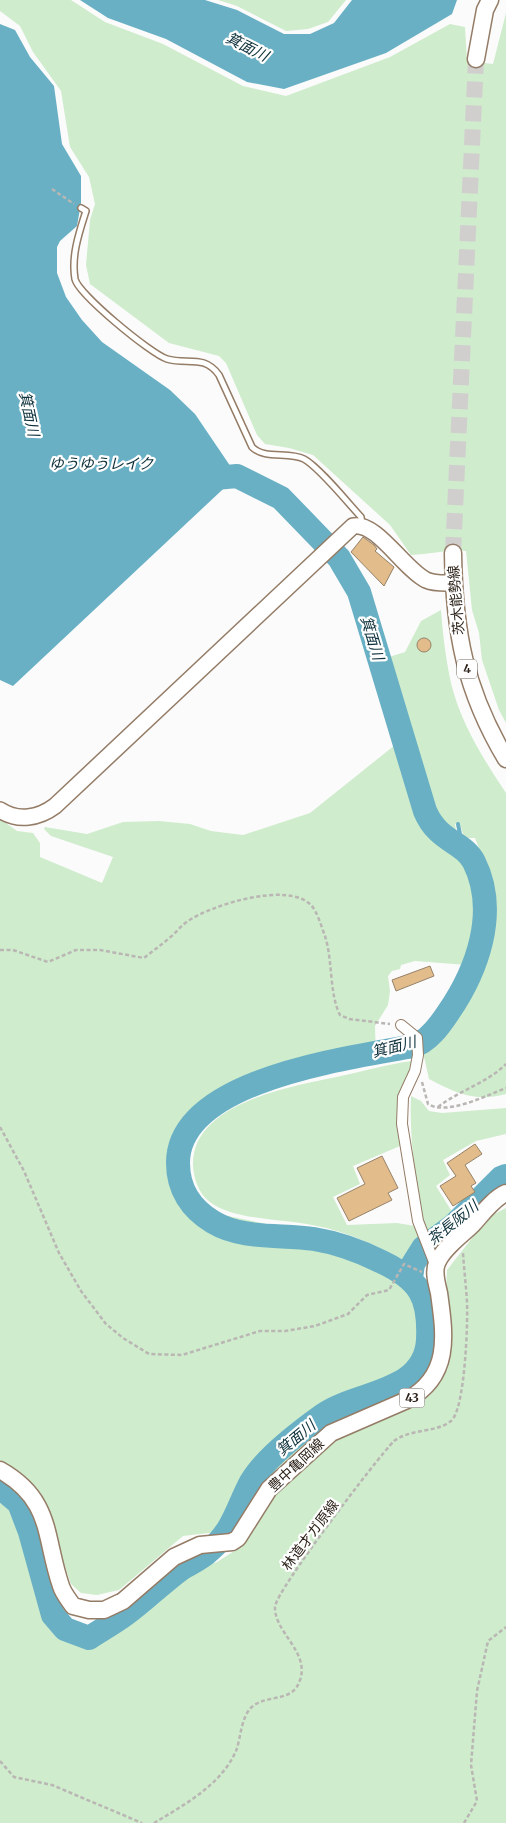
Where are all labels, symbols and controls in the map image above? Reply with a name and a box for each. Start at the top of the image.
water label: 箕面川 [223,28,273,66]
water label: 箕面川 [16,390,44,440]
water label: ゆうゆうレイク [49,454,154,473]
street label: 茨木能勢線 [444,564,468,636]
water label: 箕面川 [357,614,389,664]
road number: 4 [457,660,477,679]
water label: 箕面川 [370,1031,420,1061]
water label: 茶長阪川 [423,1195,484,1249]
road number: 43 [400,1389,424,1408]
water label: 箕面川 [272,1415,321,1459]
street label: 豊中亀岡線 [264,1435,328,1495]
street label: 林道才ガ原線 [278,1496,342,1574]

